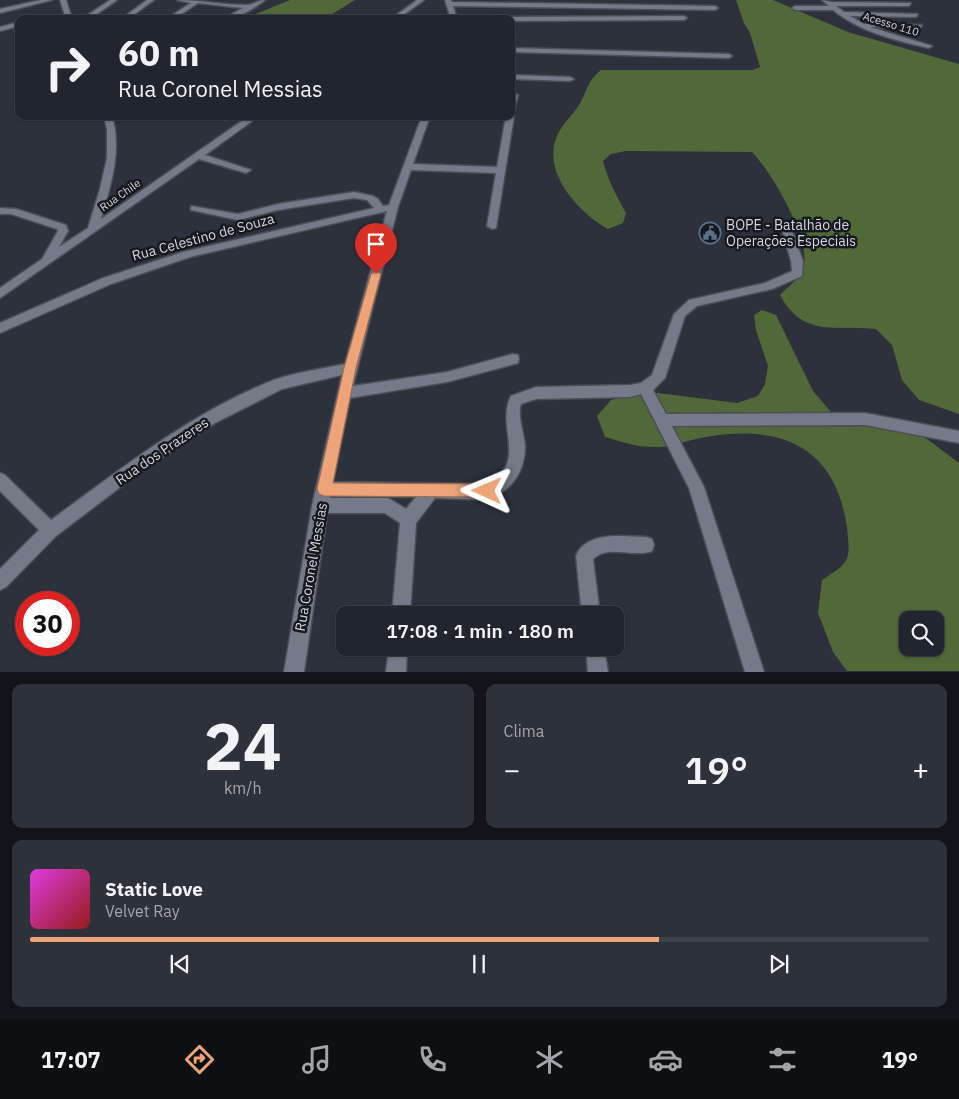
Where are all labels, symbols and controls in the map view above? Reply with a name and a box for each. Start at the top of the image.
street label: Acesso 110 [861,9,921,39]
text: 60 m [118,30,200,76]
icon: right [35,35,100,100]
text: Rua Coronel Messias [118,74,323,103]
street label: Rua Chile [97,176,143,214]
street label: Rua Celestino de Souza [130,209,277,265]
place label: BOPE - Batalhão de Operações Especiais [726,216,856,250]
public building icon: BOPE - Batalhão de Operações Especiais [698,221,722,245]
pin [355,223,397,274]
icon: arrive [362,230,390,258]
street label: Rua dos Prazeres [112,413,212,489]
position arrow [460,464,512,516]
street label: Rua Coronel Messias [291,501,331,633]
speed limit sign: 30 [15,591,80,656]
map controls [899,611,944,656]
button: search [899,611,944,656]
text: 17:08 · 1 min · 180 m [386,619,574,643]
text: 24 [204,703,282,788]
text: Clima [504,721,544,741]
text: 19° [685,745,748,794]
text: − [504,751,520,788]
text: + [912,751,929,788]
text: km/h [224,778,262,798]
text: Static Love [105,877,203,901]
text: Velvet Ray [105,901,180,921]
icon: previous [166,950,194,978]
icon: pause [465,950,493,978]
icon: next [765,950,793,978]
icon: directions [182,1042,217,1077]
icon: music [299,1042,334,1077]
icon: phone [415,1042,450,1077]
icon: climate [532,1042,567,1077]
icon: car [648,1042,683,1077]
icon: filters [765,1042,800,1077]
text: 17:07 [41,1045,101,1074]
text: 19° [881,1045,918,1074]

